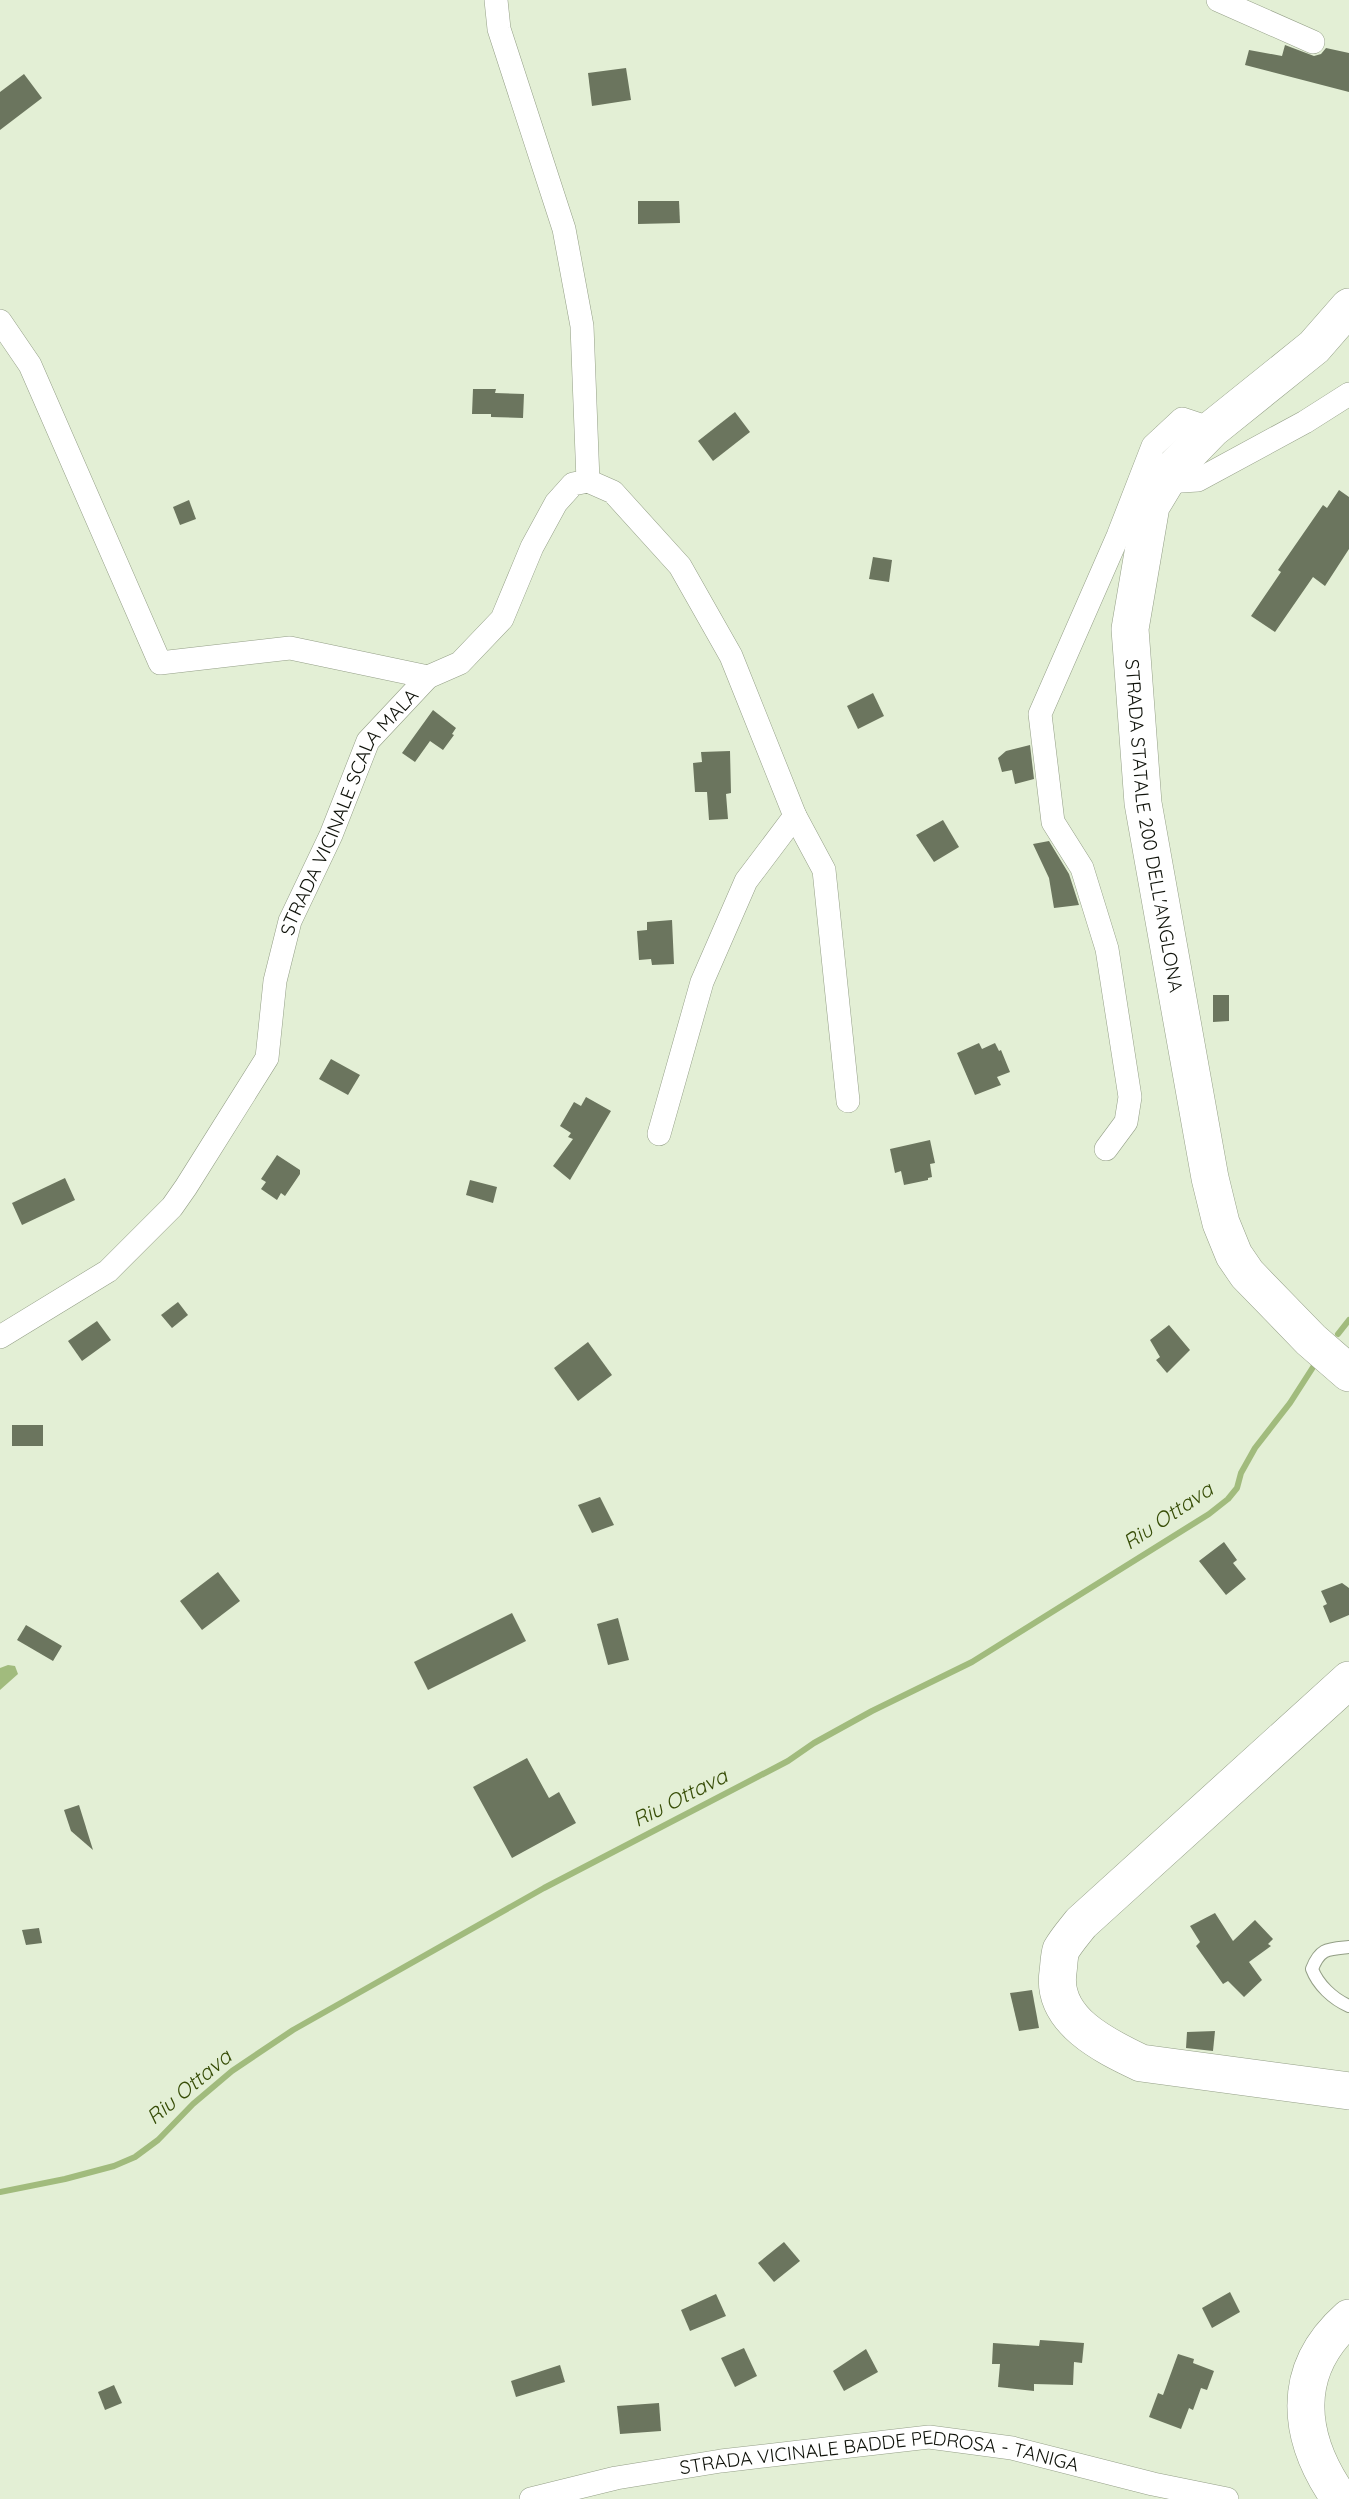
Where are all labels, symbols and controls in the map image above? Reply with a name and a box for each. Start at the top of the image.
street label: STRADA STATALE 200 DELL'ANGLONA [1120,658,1189,994]
street label: STRADA VICINALE SCALA MALA [275,683,423,938]
water label: Riu Ottava [1118,1475,1218,1555]
water label: Riu Ottava [628,1762,732,1832]
water label: Riu Ottava [141,2042,237,2129]
text: STRADA VICINALE BADDE PEDROSA - TANIGA [678,2425,1082,2480]
street label: STRADA VICINALE BADDE PEDROSA - TANIGA [677,2457,1081,2479]

